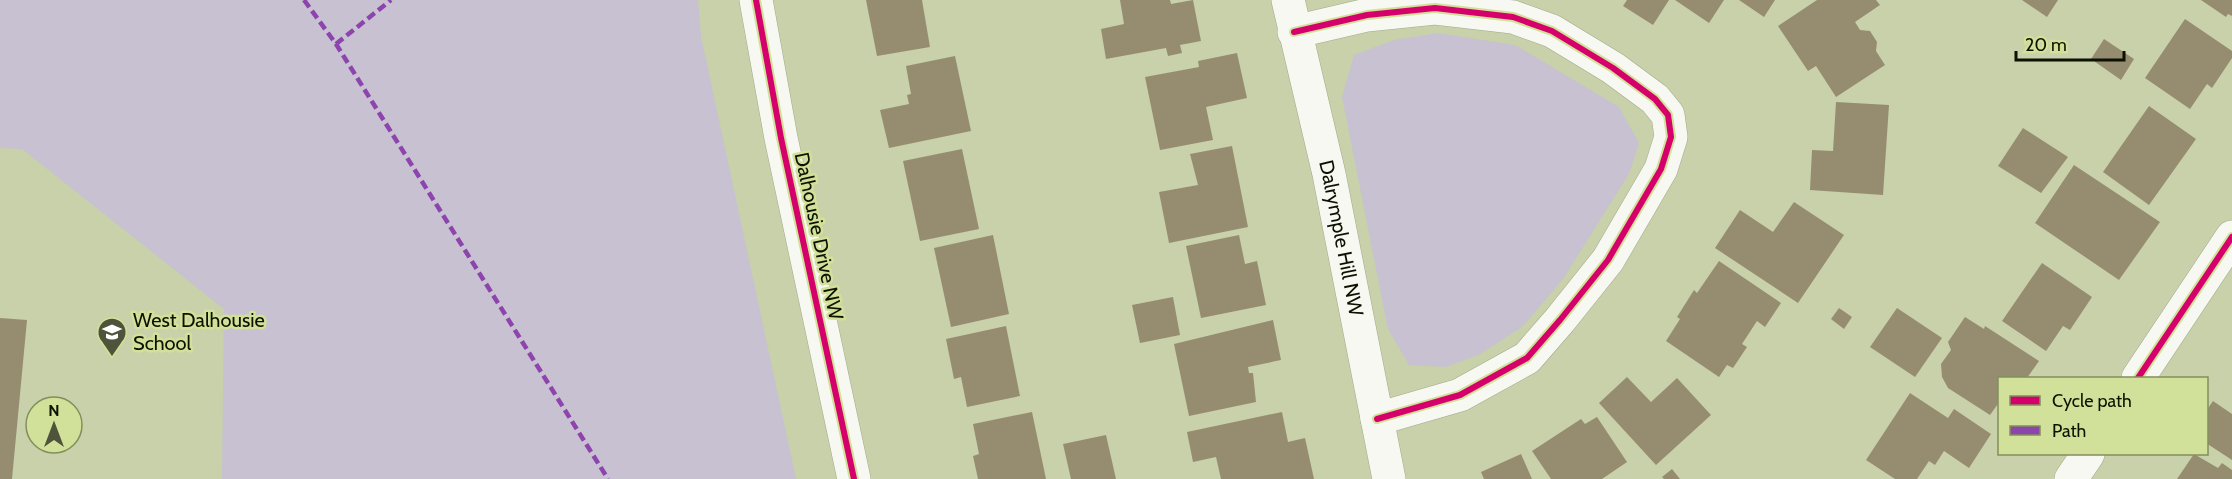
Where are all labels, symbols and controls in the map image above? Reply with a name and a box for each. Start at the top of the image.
scale bar [2016,24,2124,62]
text: 20 m [2025,34,2067,56]
street label: Dalhousie Drive NW [790,150,848,322]
street label: Dalrymple Hill NW [1314,158,1369,318]
place label: West Dalhousie School [133,308,265,355]
school or university icon: West Dalhousie School [96,316,128,358]
legend [1998,377,2208,455]
text: Cycle path [2052,390,2132,412]
north arrow [24,395,84,455]
text: N [48,401,60,420]
text: Path [2052,420,2086,442]

